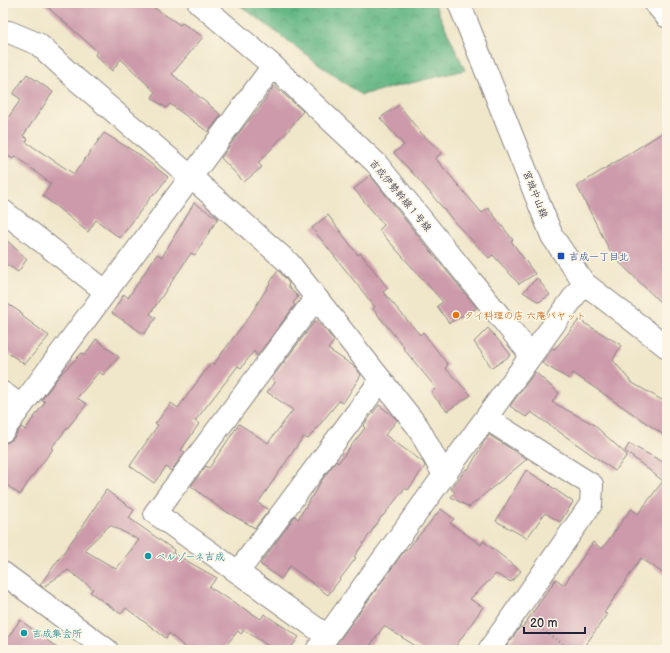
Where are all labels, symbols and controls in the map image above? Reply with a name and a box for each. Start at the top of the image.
street label: 吉成伊勢幹線１号線 [367,157,434,234]
street label: 宮城中山線 [520,169,550,220]
marker: 吉成一丁目北 [556,251,566,261]
place label: 吉成一丁目北 [569,251,629,263]
marker: タイ料理の店 六庵パヤット [451,310,461,320]
place label: タイ料理の店 六庵パヤット [464,310,586,322]
marker: ベルゾーネ吉成 [143,551,153,561]
place label: ベルゾーネ吉成 [156,551,225,563]
scale bar [524,609,585,635]
text: 20 m [530,616,557,631]
marker: 吉成集会所 [19,628,29,638]
place label: 吉成集会所 [32,628,82,640]

